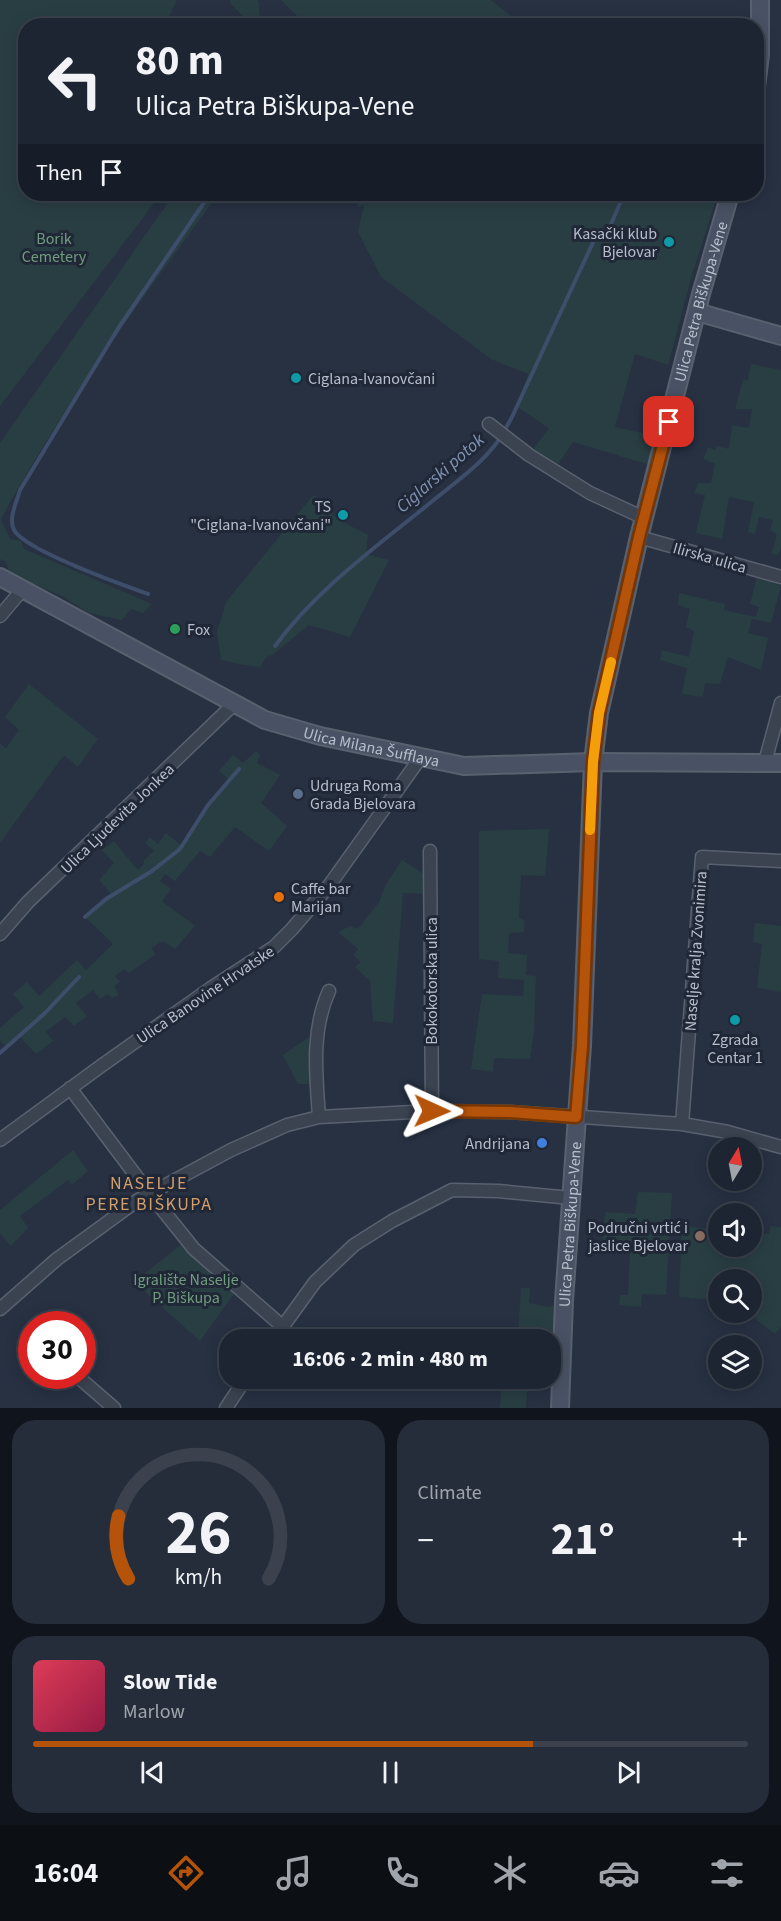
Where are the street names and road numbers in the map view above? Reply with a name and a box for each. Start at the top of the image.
street label: Ulica Petra Biškupa-Vene [669,219,734,385]
street label: Ilirska ulica [670,537,749,579]
street label: Ulica Milana Šufflaya [301,722,441,773]
street label: Ulica Ljudevita Jonkea [56,759,179,879]
street label: Naselje kralja Zvonimira [679,870,713,1032]
street label: Bokokotorska ulica [421,917,443,1045]
street label: Ulica Banovine Hrvatske [132,940,279,1049]
street label: Ulica Petra Biškupa-Vene [554,1141,587,1307]

